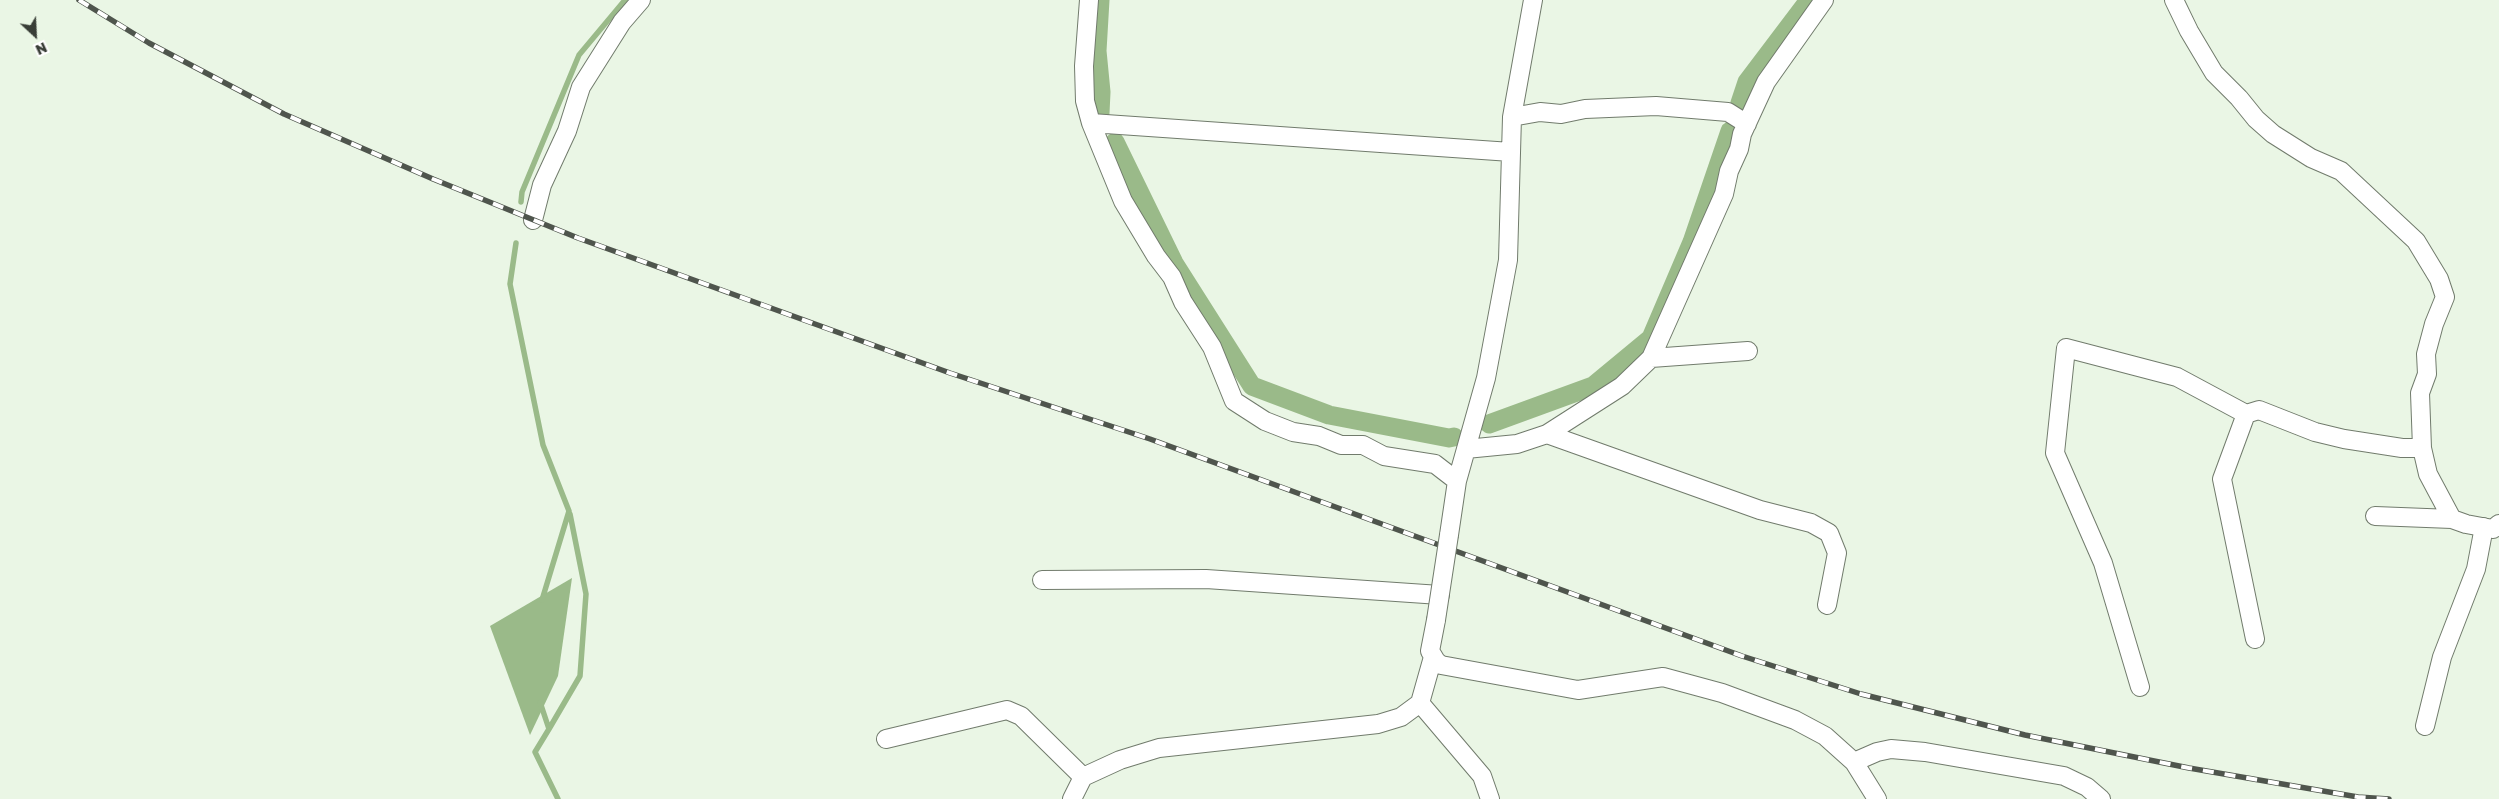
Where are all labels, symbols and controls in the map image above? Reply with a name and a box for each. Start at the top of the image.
north arrow [10,10,60,60]
text: N [33,39,50,59]

